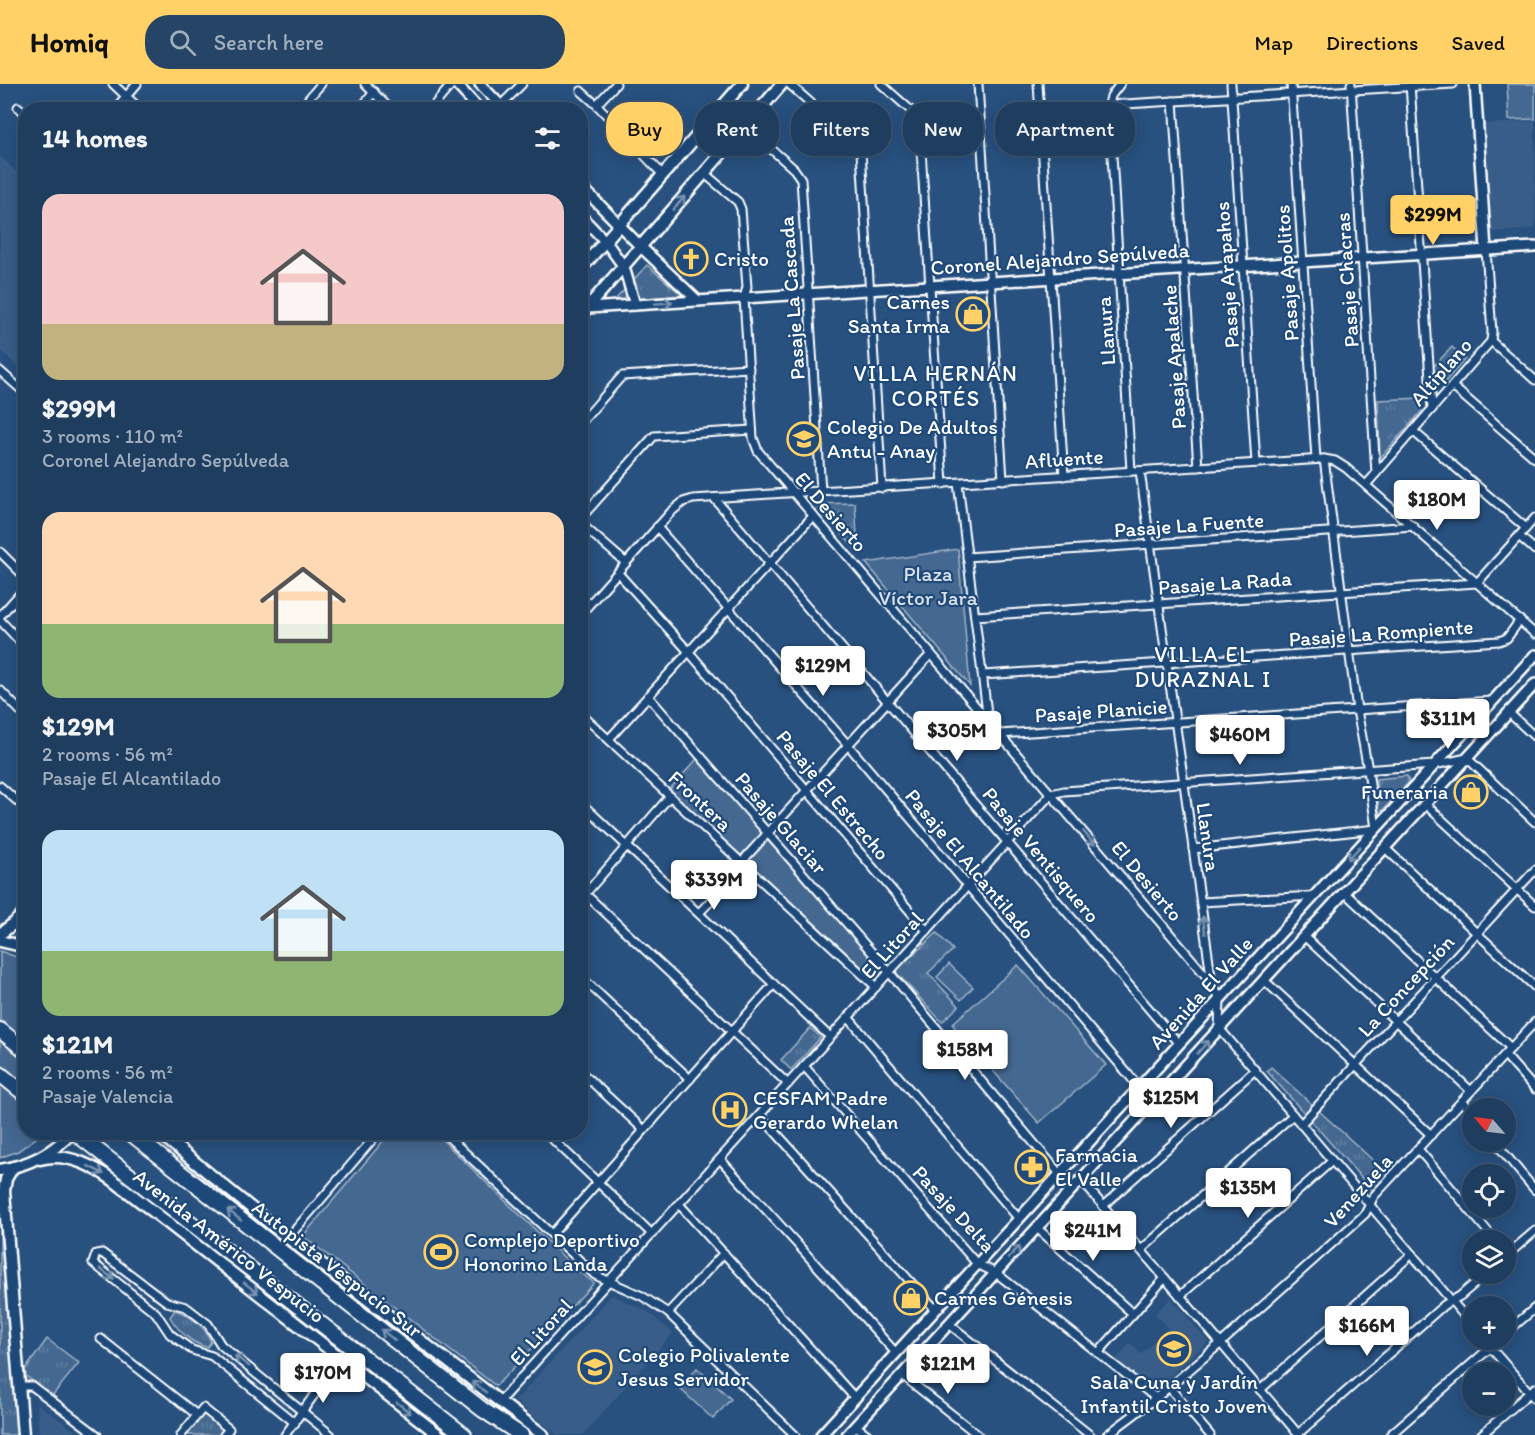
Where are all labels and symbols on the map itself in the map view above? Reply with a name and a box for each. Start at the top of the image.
pin: $299M [1391,195,1475,246]
one-way arrow [672,196,686,211]
street label: Pasaje Arapahos [1209,201,1244,349]
street label: Pasaje Apolitos [1269,204,1304,342]
street label: Pasaje Chacras [1329,212,1364,348]
street label: Pasaje La Cascada [773,215,810,381]
street label: Coronel Alejandro Sepúlveda [930,237,1190,280]
church icon: Cristo [673,241,709,277]
place label: Cristo [714,246,769,271]
street label: Pasaje Apalache [1156,284,1191,430]
place label: Carnes Santa Irma [848,289,950,338]
street label: Llanura [1091,295,1120,367]
shop icon: Carnes Santa Irma [955,296,991,332]
one-way arrow [654,297,674,308]
street label: Altiplano [1404,333,1477,411]
district label: VILLA HERNÁN CORTÉS [854,360,1018,412]
place label: Colegio De Adultos Antu - Anay [827,414,998,463]
school or university icon: Colegio De Adultos Antu - Anay [786,421,822,457]
street label: Afluente [1024,443,1104,474]
street label: El Desierto [790,466,873,557]
pin: $180M [1395,480,1479,531]
street label: Pasaje La Fuente [1113,507,1265,542]
park label: Plaza Víctor Jara [878,561,978,610]
street label: Pasaje La Rada [1157,565,1293,600]
street label: Pasaje La Rompiente [1288,614,1474,651]
district label: VILLA EL DURAZNAL I [1134,641,1272,693]
pin: $129M [781,646,865,697]
street label: Pasaje Planicie [1034,693,1168,728]
pin: $311M [1406,699,1490,750]
pin: $305M [915,711,999,762]
pin: $460M [1198,715,1282,766]
street label: Pasaje El Estrecho [771,724,895,865]
street label: Frontera [663,765,737,836]
street label: Pasaje Glaciar [730,766,833,879]
shop icon: Funeraria [1453,774,1489,810]
place label: Funeraria [1361,779,1448,804]
street label: Pasaje Ventisquero [977,782,1105,928]
street label: Pasaje El Alcantilado [900,784,1040,944]
street label: Llanura [1191,801,1226,873]
one-way arrow [1082,830,1096,845]
street label: El Desierto [1106,835,1188,926]
one-way arrow [1347,845,1361,860]
pin: $339M [672,860,756,911]
street label: El Litoral [855,906,928,983]
one-way arrow [1198,916,1209,936]
street label: La Concepción [1352,929,1459,1042]
street label: Avenida El Valle [1143,931,1258,1054]
pin: $158M [923,1030,1007,1081]
one-way arrow [1196,1039,1210,1054]
pin: $125M [1129,1078,1213,1129]
place label: CESFAM Padre Gerardo Whelan [753,1085,898,1134]
hospital icon: CESFAM Padre Gerardo Whelan [712,1092,748,1128]
north arrow [1462,1098,1516,1152]
place label: Farmacia El Valle [1055,1142,1138,1191]
pharmacy icon: Farmacia El Valle [1014,1149,1050,1185]
street label: Venezuela [1318,1149,1397,1233]
street label: Pasaje Delta [908,1160,1001,1257]
street label: Avenida Américo Vespucio [129,1163,330,1328]
one-way arrow [86,1165,104,1176]
pin: $135M [1206,1168,1290,1219]
street label: Autopista Vespucio Sur [247,1195,427,1343]
one-way arrow [226,1208,242,1221]
pin: $241M [1051,1211,1135,1262]
place label: Complejo Deportivo Honorino Landa [464,1227,640,1276]
sports icon: Complejo Deportivo Honorino Landa [423,1234,459,1270]
one-way arrow [1007,1245,1021,1260]
one-way arrow [99,1268,115,1281]
shop icon: Carnes Génesis [893,1280,929,1316]
one-way arrow [243,1281,259,1294]
place label: Carnes Génesis [934,1285,1073,1310]
street label: El Litoral [504,1293,577,1370]
pin: $166M [1325,1306,1409,1357]
one-way arrow [380,1328,396,1341]
school or university icon: Sala Cuna y Jardín Infantil Cristo Joven [1156,1331,1192,1367]
place label: Colegio Polivalente Jesus Servidor [618,1342,790,1391]
pin: $121M [906,1344,990,1395]
school or university icon: Colegio Polivalente Jesus Servidor [577,1349,613,1385]
pin: $170M [281,1353,365,1404]
one-way arrow [234,1355,250,1367]
place label: Sala Cuna y Jardín Infantil Cristo Joven [1081,1369,1268,1418]
one-way arrow [471,1381,487,1394]
one-way arrow [396,1401,412,1414]

